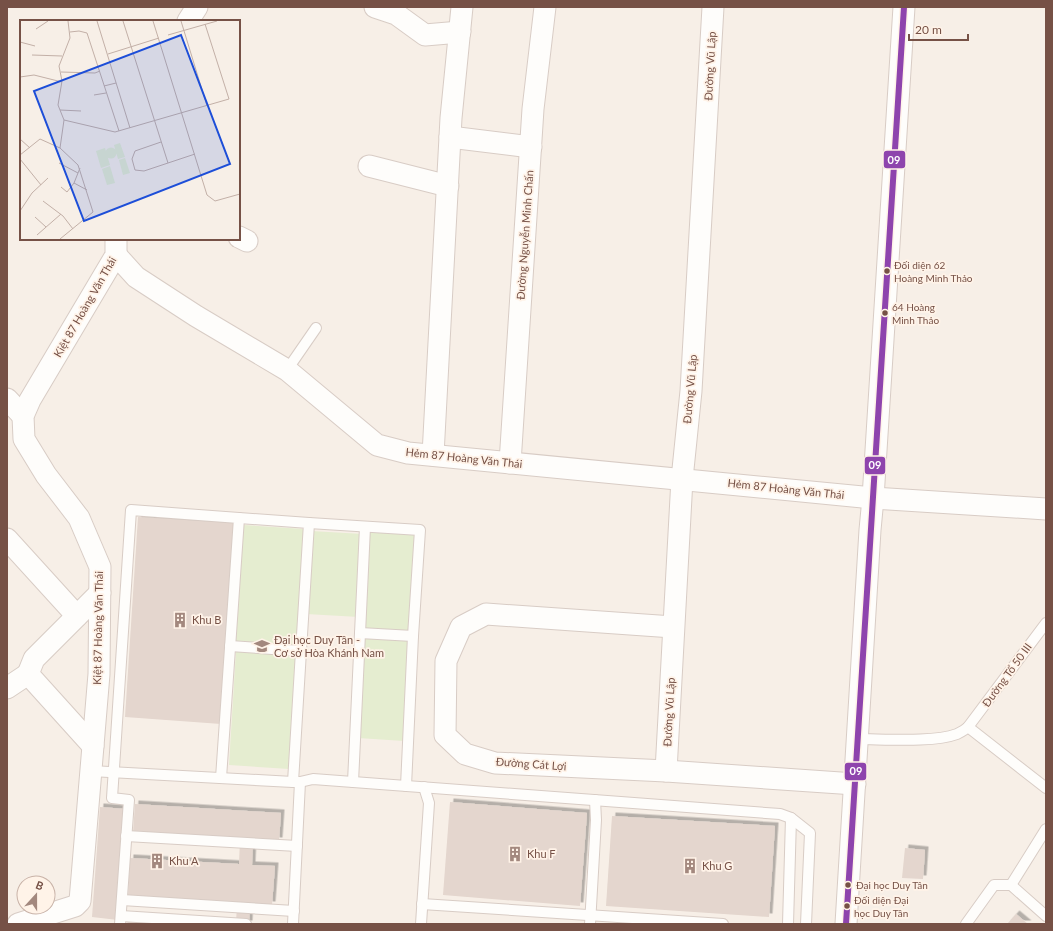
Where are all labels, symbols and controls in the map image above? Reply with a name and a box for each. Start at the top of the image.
scale bar [909,16,968,42]
inset map [20,20,240,240]
text: 20 m [915,22,942,37]
street label: Đường Vũ Lập [701,31,718,101]
line badge: 09 [883,150,906,169]
text: 09 [888,153,900,166]
street label: Đường Nguyễn Minh Chấn [513,170,536,300]
street label: Kiệt 87 Hoàng Văn Thái [51,254,119,359]
place label: Đối diện 62 Hoàng Minh Thảo [894,259,973,284]
marker: Đối diện 62 Hoàng Minh Thảo [882,266,892,276]
place label: 64 Hoàng Minh Thảo [892,301,939,326]
marker: 64 Hoàng Minh Thảo [880,308,890,318]
street label: Đường Vũ Lập [680,354,699,424]
street label: Hẻm 87 Hoàng Văn Thái [405,445,523,470]
line badge: 09 [864,456,886,475]
text: 09 [869,458,881,471]
street label: Hẻm 87 Hoàng Văn Thái [727,476,845,501]
street label: Kiệt 87 Hoàng Văn Thái [90,571,105,685]
building icon: Khu B [171,611,189,629]
place label: Khu B [192,613,222,626]
place label: Đại học Duy Tân - Cơ sở Hòa Khánh Nam [274,633,384,659]
school or university icon: Đại học Duy Tân - Cơ sở Hòa Khánh Nam [253,637,271,655]
street label: Đường Tổ 50 III [979,640,1034,709]
street label: Đường Vũ Lập [660,677,677,747]
street label: Đường Cát Lợi [495,755,567,772]
line badge: 09 [844,762,867,781]
text: 09 [850,764,862,777]
building icon: Khu F [506,845,524,863]
place label: Khu F [527,847,556,860]
building icon: Khu A [148,852,166,870]
place label: Khu A [169,854,199,867]
building icon: Khu G [681,857,699,875]
place label: Khu G [702,859,732,872]
north arrow [16,875,56,915]
text: B [34,878,45,893]
place label: Đại học Duy Tân [856,879,928,891]
marker: Đại học Duy Tân [843,880,853,890]
place label: Đối diện Đại học Duy Tân [854,894,909,919]
marker: Đối diện Đại học Duy Tân [842,901,852,911]

